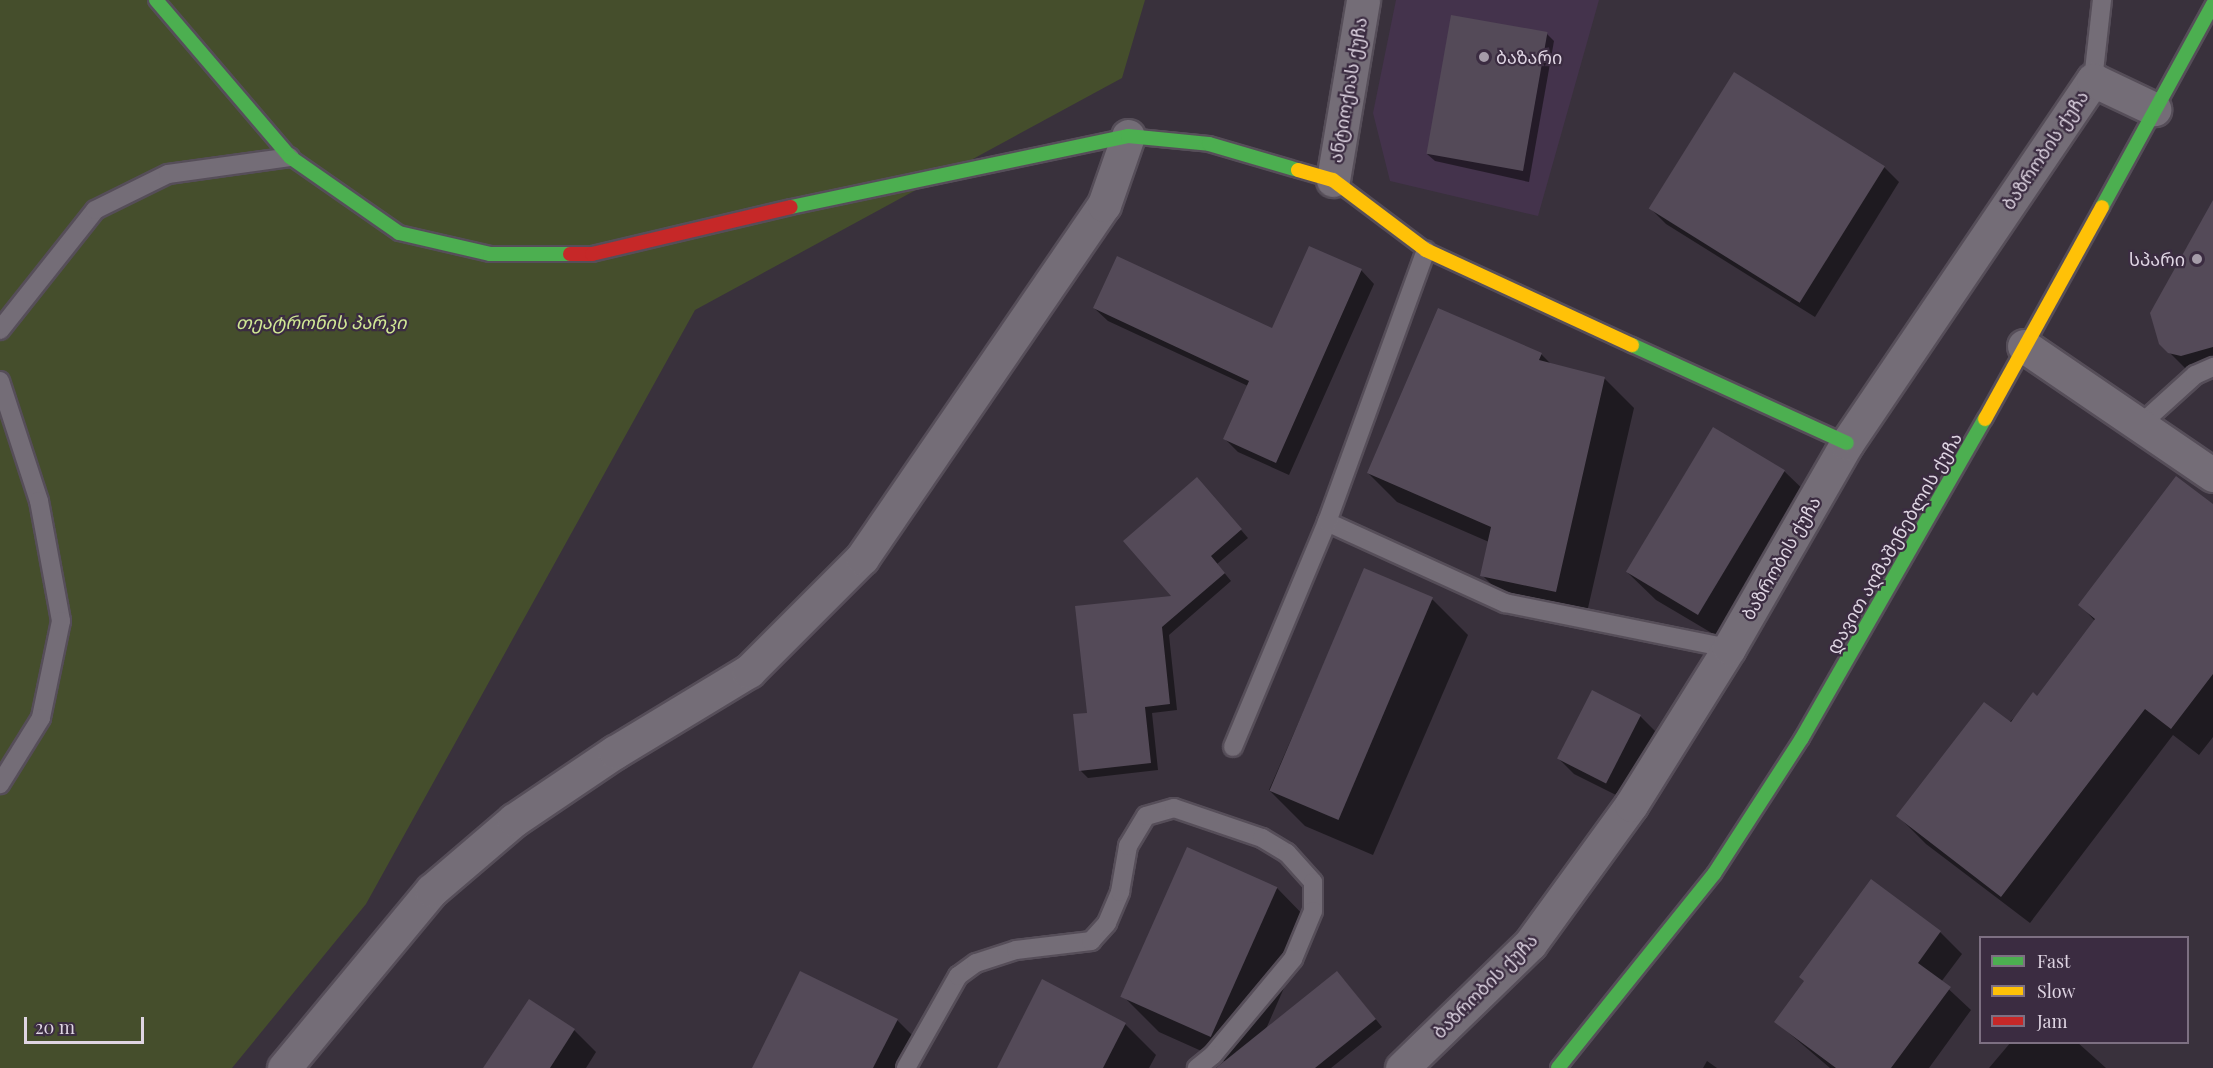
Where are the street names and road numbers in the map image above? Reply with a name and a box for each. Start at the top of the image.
street label: ანტიოქიას ქუჩა [1325,16,1371,164]
street label: ბაზრობის ქუჩა [1997,86,2093,214]
street label: დავით აღმაშენებლის ქუჩა [1822,429,1966,657]
street label: ბაზრობის ქუჩა [1737,492,1825,624]
street label: ბაზრობის ქუჩა [1428,929,1542,1043]

